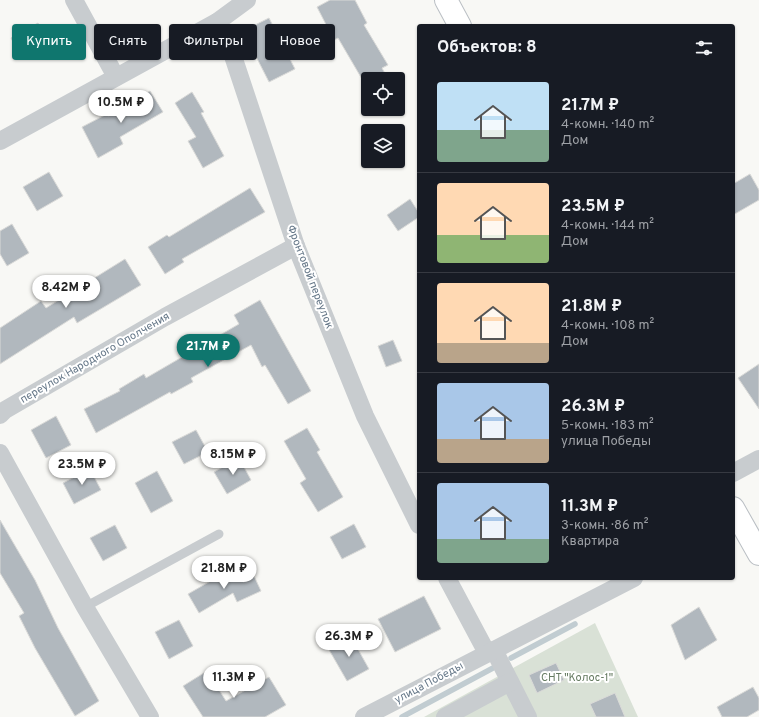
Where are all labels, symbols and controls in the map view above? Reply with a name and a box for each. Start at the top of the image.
chip: Купить [12,24,86,60]
chip: Снять [94,24,161,60]
chip: Фильтры [169,24,257,60]
chip: Новое [265,24,335,60]
text: Объектов: 8 [437,37,537,59]
icon: filters [693,37,715,59]
map controls [361,72,405,168]
button: locate [361,72,405,116]
pin: 10.5M ₽ [84,90,158,124]
text: 10.5M ₽ [97,95,145,111]
text: 21.7M ₽ [561,95,619,117]
icon: home [469,98,517,146]
text: 4-комн. · 140 m² [561,117,654,133]
button: layers [361,124,405,168]
text: Дом [561,133,588,149]
text: 23.5M ₽ [561,196,625,218]
icon: home [469,199,517,247]
text: 4-комн. · 144 m² [561,218,654,234]
street label: Фронтовой переулок [284,223,336,331]
text: Дом [561,234,588,250]
pin: 8.42M ₽ [29,275,103,309]
text: 8.42M ₽ [41,280,91,296]
text: 21.8M ₽ [561,296,622,318]
icon: home [469,299,517,347]
street label: переулок Народного Ополчения [18,309,172,407]
text: 4-комн. · 108 m² [561,318,654,334]
pin: 21.7M ₽ [171,334,245,368]
text: Дом [561,334,588,350]
text: 21.7M ₽ [186,339,230,355]
text: 26.3M ₽ [561,396,625,418]
icon: home [469,399,517,447]
text: 5-комн. · 183 m² [561,418,654,434]
text: улица Победы [561,434,651,450]
pin: 8.15M ₽ [196,442,270,476]
text: 8.15M ₽ [210,447,256,463]
pin: 23.5M ₽ [45,452,119,486]
text: 23.5M ₽ [58,457,106,473]
text: 11.3M ₽ [561,496,618,518]
icon: home [469,499,517,547]
text: 3-комн. · 86 m² [561,518,649,534]
text: Квартира [561,534,619,550]
pin: 21.8M ₽ [187,556,261,590]
text: 21.8M ₽ [201,561,247,577]
pin: 26.3M ₽ [312,624,386,658]
text: 26.3M ₽ [324,629,374,645]
street label: улица Победы [392,659,466,707]
pin: 11.3M ₽ [197,665,271,699]
text: 11.3M ₽ [212,670,256,686]
park label: СНТ "Колос-1" [541,671,613,685]

